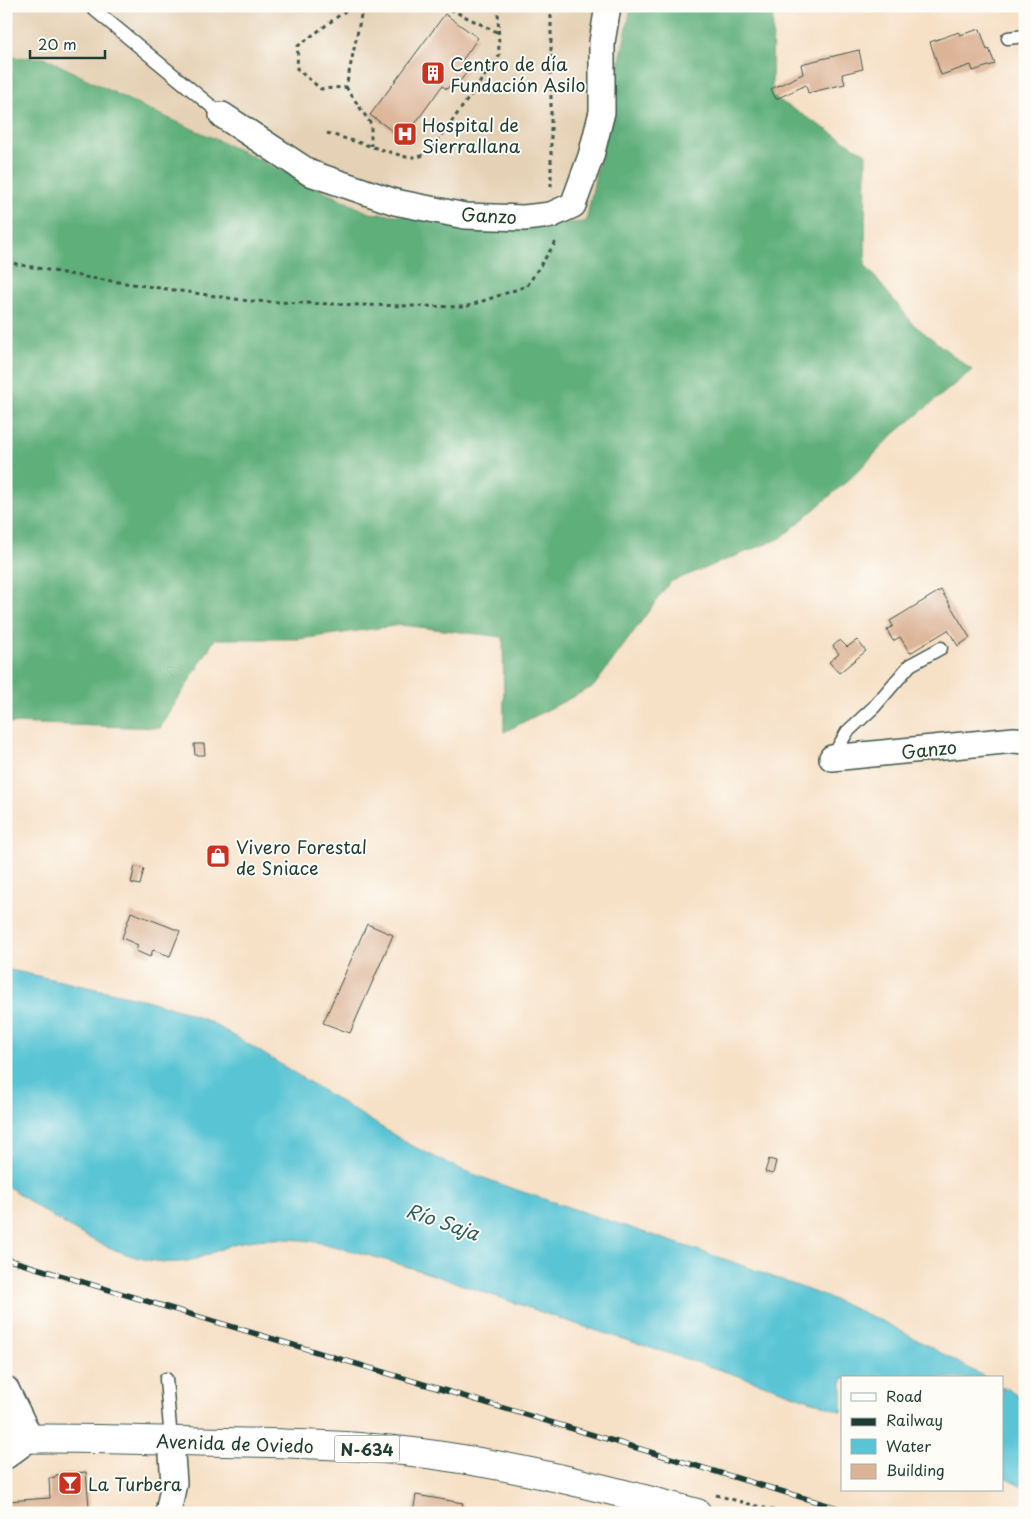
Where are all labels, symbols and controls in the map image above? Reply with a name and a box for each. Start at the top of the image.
scale bar [30,28,105,60]
text: 20 m [38,32,77,55]
place label: Centro de día Fundación Asilo [450,50,586,98]
building icon: Centro de día Fundación Asilo [420,60,446,86]
place label: Hospital de Sierrallana [422,111,521,159]
hospital icon: Hospital de Sierrallana [392,121,418,147]
street label: Ganzo [461,200,517,230]
street label: Ganzo [900,733,958,765]
place label: Vivero Forestal de Sniace [236,833,367,881]
shop icon: Vivero Forestal de Sniace [205,843,231,869]
water label: Río Saja [403,1196,484,1247]
legend [841,1376,1004,1492]
text: Road [886,1384,922,1407]
text: Railway [886,1408,943,1431]
street label: Avenida de Oviedo [156,1427,314,1459]
text: Water [886,1434,931,1457]
road number: N-634 [334,1436,400,1462]
text: Building [886,1458,945,1481]
bar icon: La Turbera [57,1470,83,1496]
place label: La Turbera [88,1470,182,1497]

